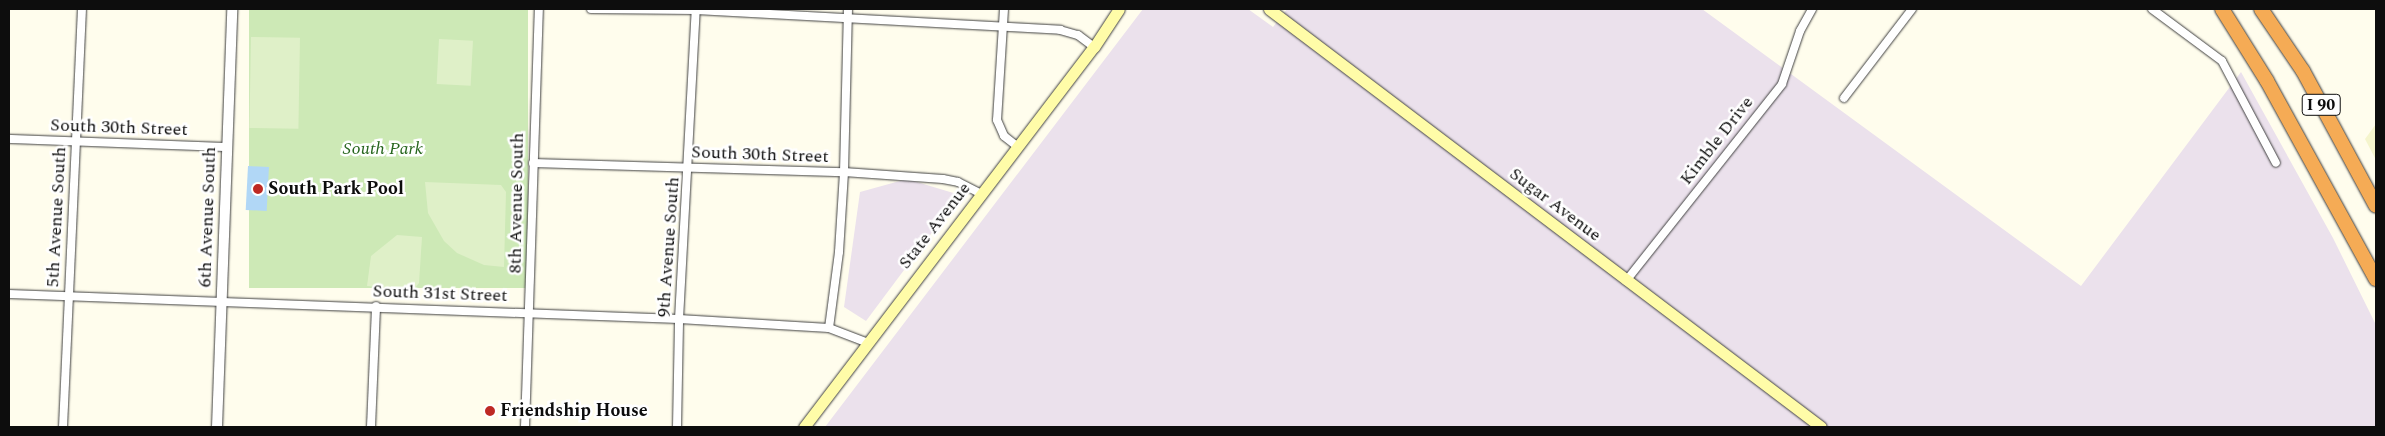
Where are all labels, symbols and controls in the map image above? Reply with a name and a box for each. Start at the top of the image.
street label: Kimble Drive [1676,92,1758,190]
road number: I 90 [2301,92,2341,118]
street label: South 30th Street [50,115,188,141]
street label: 8th Avenue South [505,132,529,274]
park label: South Park [343,138,423,160]
street label: South 30th Street [691,142,829,168]
street label: 5th Avenue South [43,146,71,288]
street label: 6th Avenue South [195,146,221,288]
street label: Sugar Avenue [1505,164,1605,246]
street label: 9th Avenue South [653,176,685,318]
place label: South Park Pool [268,178,404,200]
street label: State Avenue [895,178,975,274]
marker: South Park Pool [252,183,264,195]
street label: South 31st Street [372,281,508,307]
place label: Friendship House [500,400,648,422]
marker: Friendship House [484,405,496,417]

